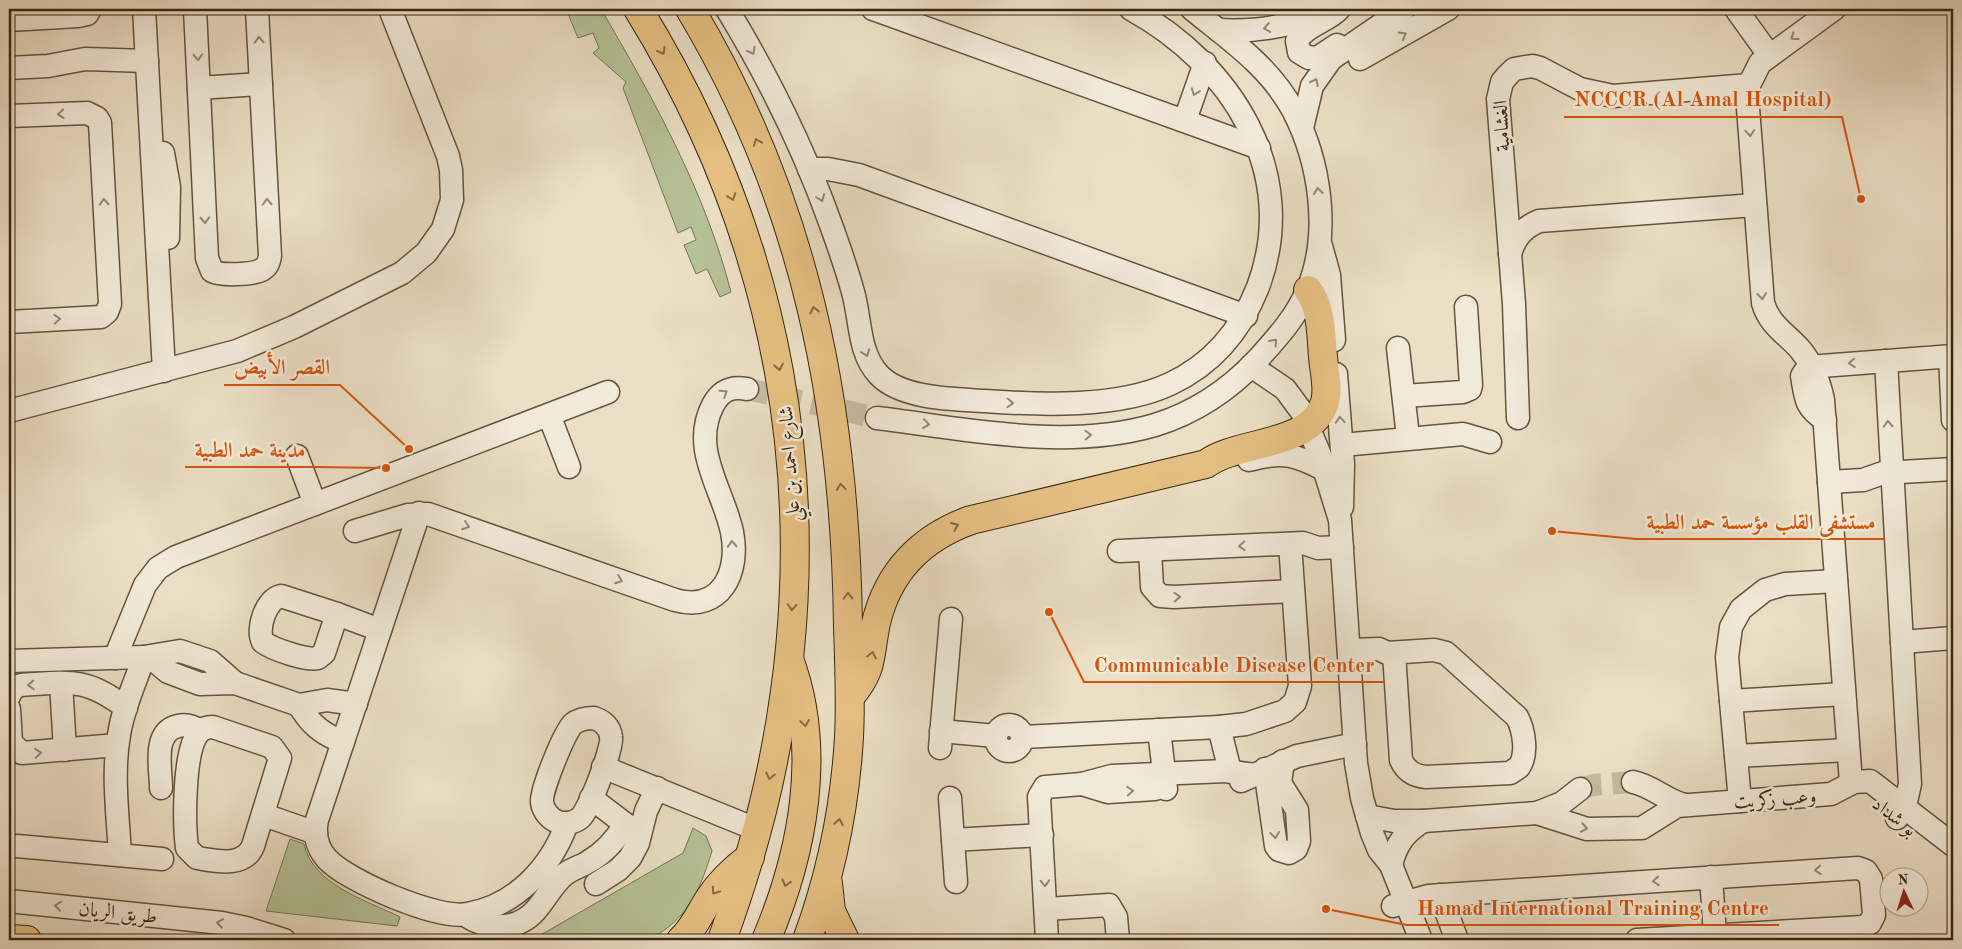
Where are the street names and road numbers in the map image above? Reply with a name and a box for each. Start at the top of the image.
street label: الغشامية [1492,100,1514,152]
street label: شارع احمد بن علي [777,405,813,522]
street label: وعب زكريت [1733,785,1817,815]
street label: بو شداد [1867,794,1920,842]
street label: طريق الريان [77,899,158,929]

